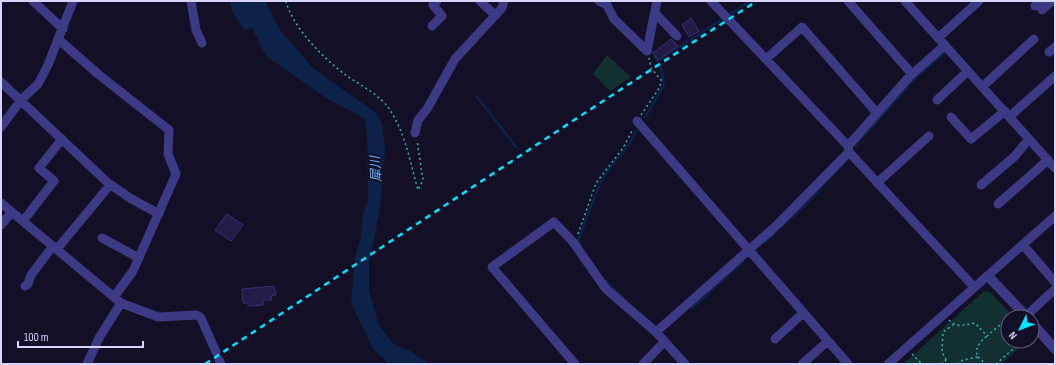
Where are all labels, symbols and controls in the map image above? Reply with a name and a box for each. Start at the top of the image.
water label: 犀川 [367,154,385,182]
north arrow [1000,309,1040,349]
scale bar [18,323,143,349]
text: N [1006,329,1020,342]
text: 100 m [24,330,49,345]

